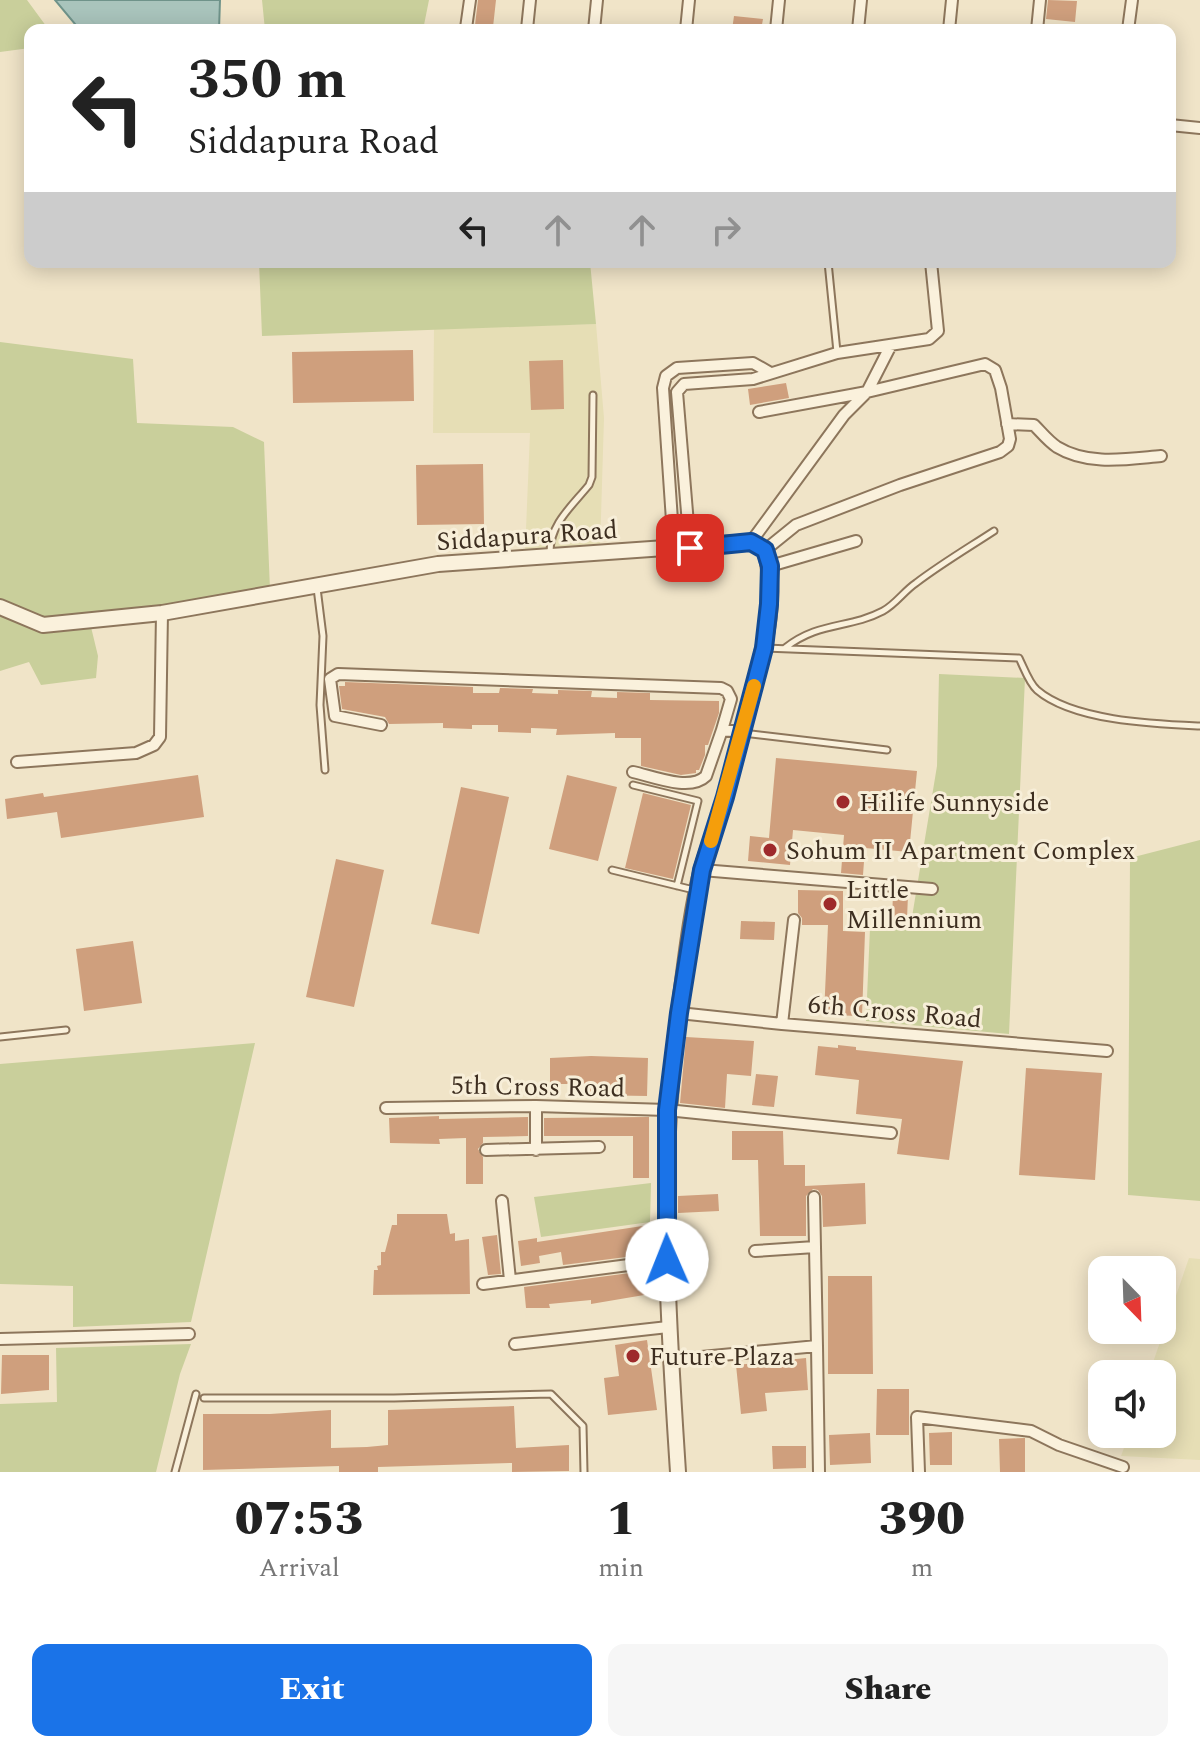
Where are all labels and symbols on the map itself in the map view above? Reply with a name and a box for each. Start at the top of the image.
street label: Siddapura Road [435,510,619,562]
pin [656,514,724,582]
place label: Hilife Sunnyside [859,783,1049,823]
marker: Hilife Sunnyside [834,793,852,811]
place label: Sohum II Apartment Complex [786,831,1135,871]
marker: Sohum II Apartment Complex [761,841,779,859]
place label: Little Millennium [846,870,982,940]
marker: Little Millennium [821,895,839,913]
street label: 6th Cross Road [806,984,984,1040]
street label: 5th Cross Road [450,1065,626,1109]
position arrow [625,1218,709,1302]
north arrow [1088,1256,1176,1344]
place label: Future Plaza [649,1337,795,1377]
marker: Future Plaza [624,1347,642,1365]

